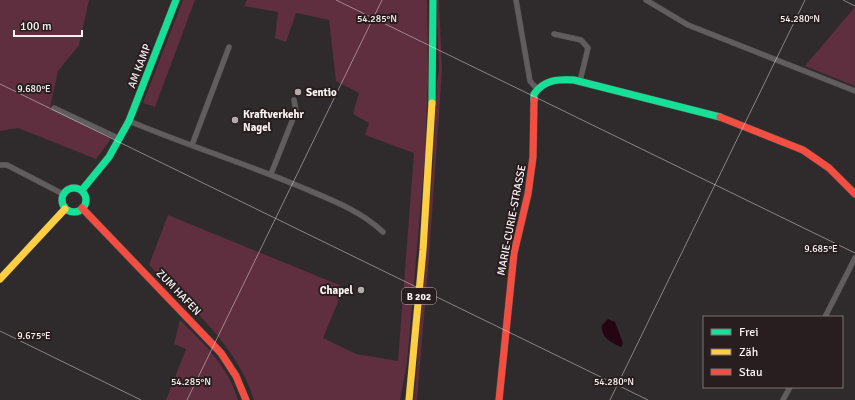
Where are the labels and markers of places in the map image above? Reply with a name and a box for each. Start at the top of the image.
place label: Sentio [306,86,337,99]
marker: Sentio [293,87,303,97]
place label: Kraftverkehr Nagel [243,108,305,134]
marker: Kraftverkehr Nagel [230,115,240,125]
place label: Chapel [320,284,354,297]
marker: Chapel [356,285,366,295]

